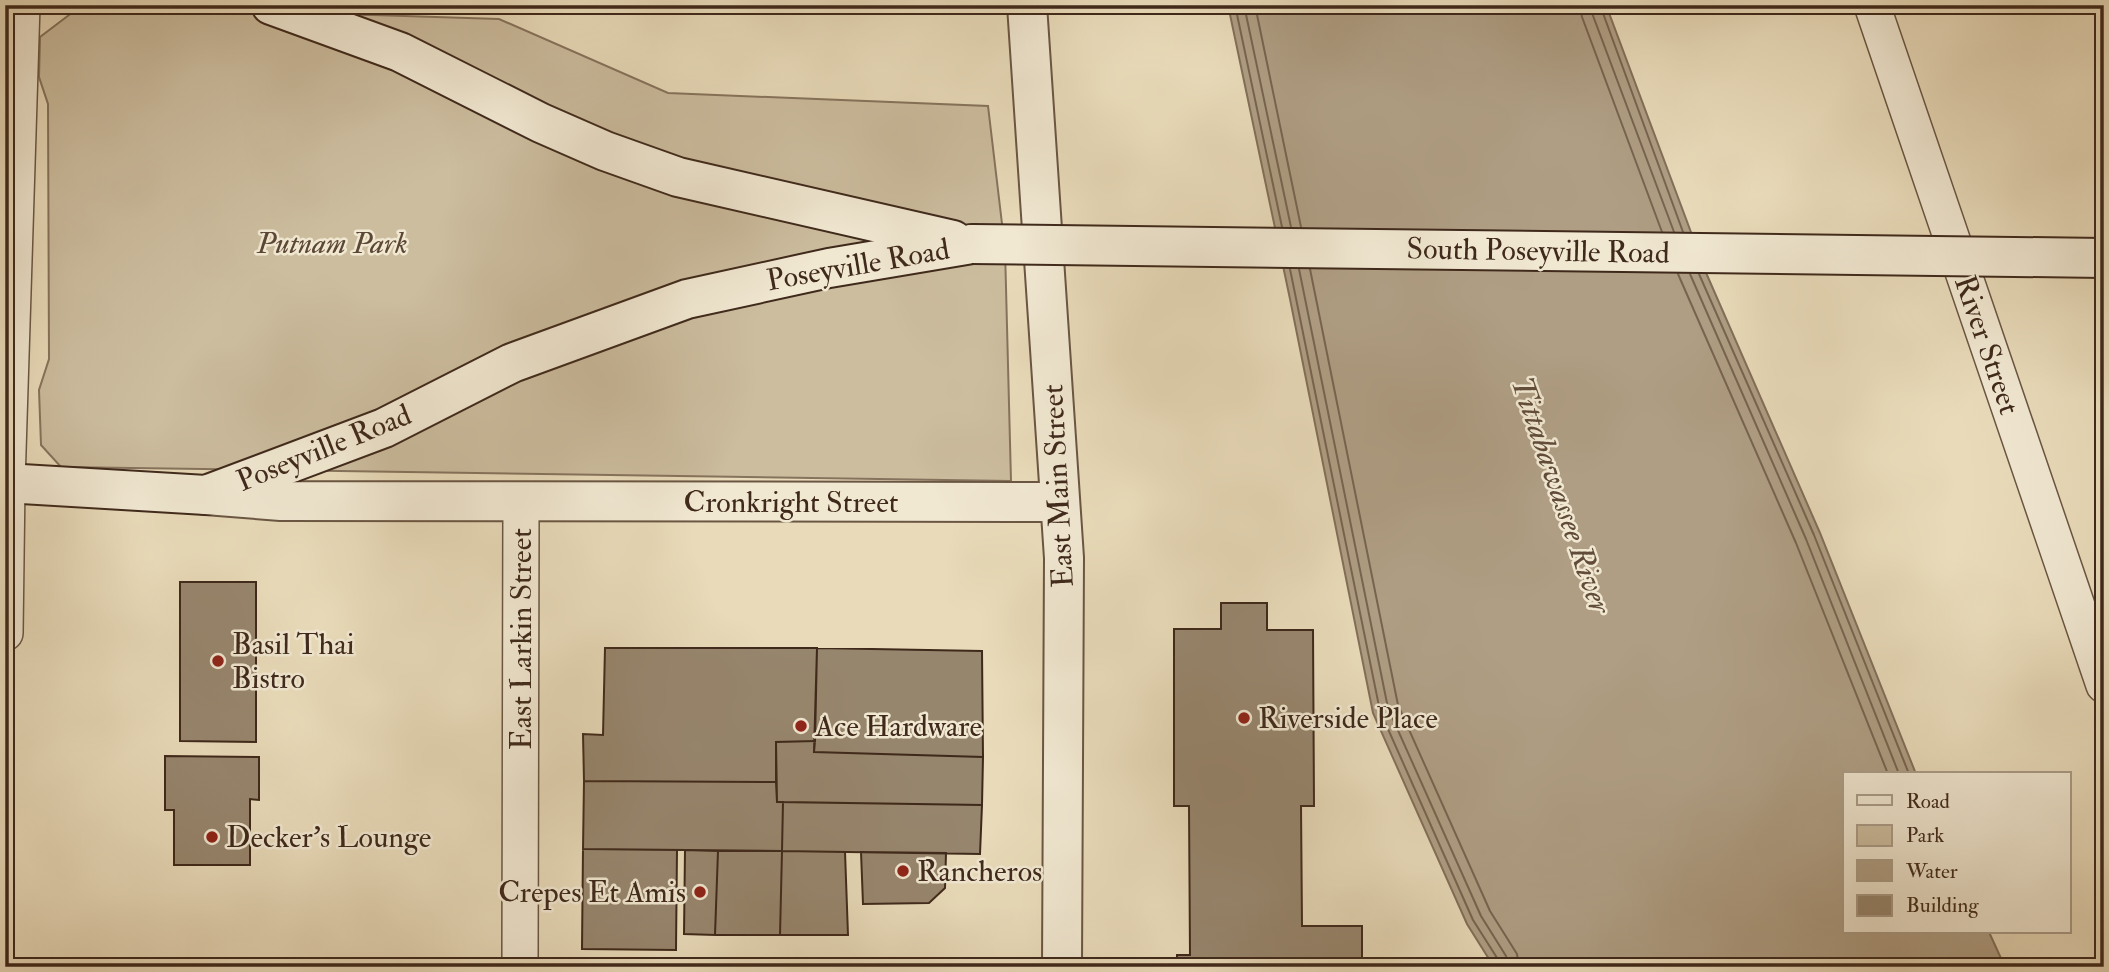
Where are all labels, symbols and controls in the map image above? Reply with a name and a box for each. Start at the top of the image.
park label: Putnam Park [255,225,408,262]
street label: South Poseyville Road [1406,230,1670,272]
street label: Poseyville Road [764,231,952,299]
street label: River Street [1946,271,2028,420]
water label: Tittabawassee River [1502,371,1621,621]
street label: East Main Street [1034,383,1082,589]
street label: Poseyville Road [231,396,417,500]
street label: Cronkright Street [684,484,899,521]
street label: East Larkin Street [503,528,540,750]
place label: Basil Thai Bistro [232,626,355,697]
marker: Basil Thai Bistro [210,653,226,669]
place label: Riverside Place [1258,700,1438,737]
place label: Ace Hardware [814,708,982,745]
marker: Riverside Place [1236,710,1252,726]
marker: Ace Hardware [793,718,809,734]
legend [1843,772,2070,934]
text: Road [1906,788,1951,815]
place label: Decker's Lounge [226,819,431,856]
text: Park [1906,822,1944,849]
marker: Decker's Lounge [204,829,220,845]
place label: Rancheros [917,853,1042,890]
text: Water [1905,858,1958,885]
marker: Rancheros [895,863,911,879]
place label: Crepes Et Amis [498,874,686,911]
marker: Crepes Et Amis [692,884,708,900]
text: Building [1906,892,1979,919]

